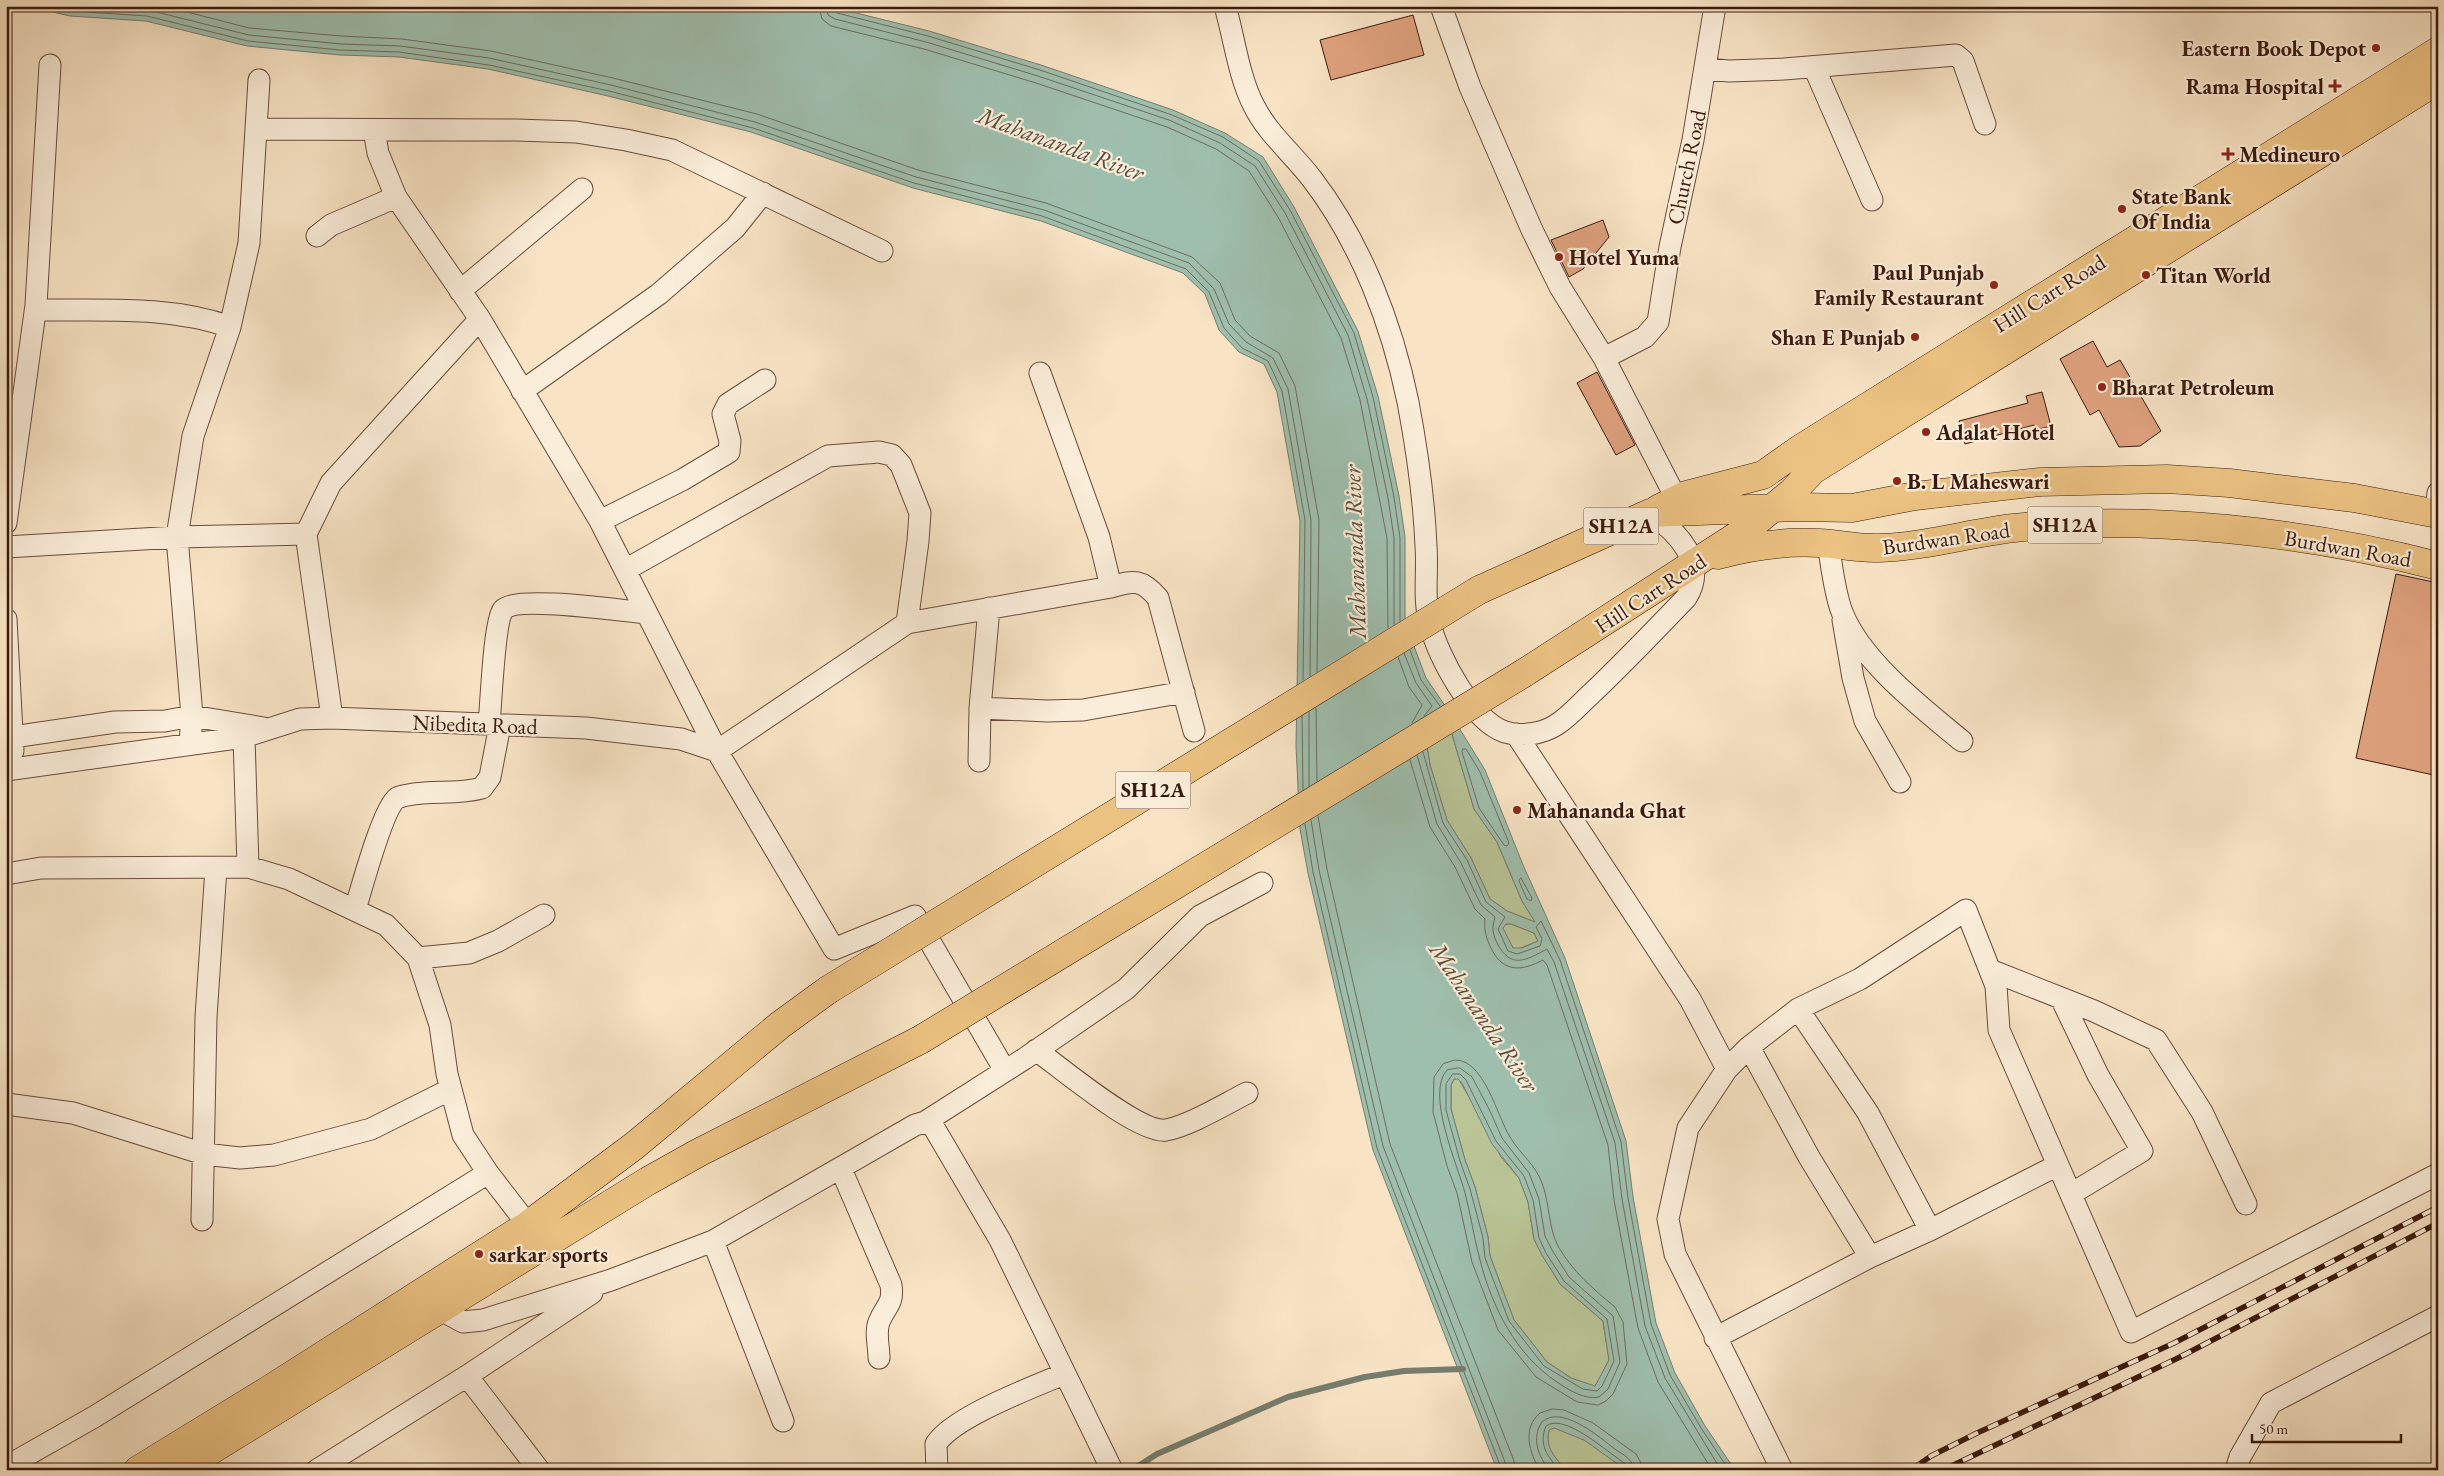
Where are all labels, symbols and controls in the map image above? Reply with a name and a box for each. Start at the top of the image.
place label: Eastern Book Depot [2182,34,2367,63]
marker: Eastern Book Depot [2370,42,2382,54]
place label: Rama Hospital [2186,72,2324,101]
marker: Rama Hospital [2328,79,2342,93]
water label: Mahananda River [972,98,1150,189]
street label: Church Road [1660,106,1713,227]
place label: Medineuro [2239,140,2340,169]
marker: Medineuro [2221,147,2235,161]
place label: State Bank Of India [2132,182,2232,236]
marker: State Bank Of India [2116,203,2128,215]
place label: Hotel Yuma [1569,243,1679,272]
street label: Hill Cart Road [1988,247,2112,339]
marker: Hotel Yuma [1553,251,1565,263]
place label: Paul Punjab Family Restaurant [1814,258,1985,312]
place label: Titan World [2156,261,2271,290]
marker: Titan World [2140,269,2152,281]
marker: Paul Punjab Family Restaurant [1988,279,2000,291]
place label: Shan E Punjab [1771,323,1905,352]
marker: Shan E Punjab [1909,331,1921,343]
place label: Bharat Petroleum [2112,373,2275,402]
marker: Bharat Petroleum [2096,381,2108,393]
place label: Adalat Hotel [1935,418,2055,447]
marker: Adalat Hotel [1920,426,1932,438]
water label: Mahananda River [1336,462,1373,642]
place label: B. L Maheswari [1907,467,2050,496]
marker: B. L Maheswari [1891,475,1903,487]
road number: SH12A [2028,506,2102,544]
road number: SH12A [1584,508,1658,544]
street label: Burdwan Road [1880,515,2013,562]
street label: Burdwan Road [2282,523,2415,574]
street label: Hill Cart Road [1589,546,1712,640]
street label: Nibedita Road [412,708,539,741]
road number: SH12A [1116,772,1190,808]
place label: Mahananda Ghat [1527,796,1687,825]
marker: Mahananda Ghat [1511,804,1523,816]
water label: Mahananda River [1422,934,1547,1099]
place label: sarkar sports [489,1240,608,1269]
marker: sarkar sports [473,1248,485,1260]
scale bar [2252,1411,2400,1443]
text: 50 m [2259,1419,2288,1438]

